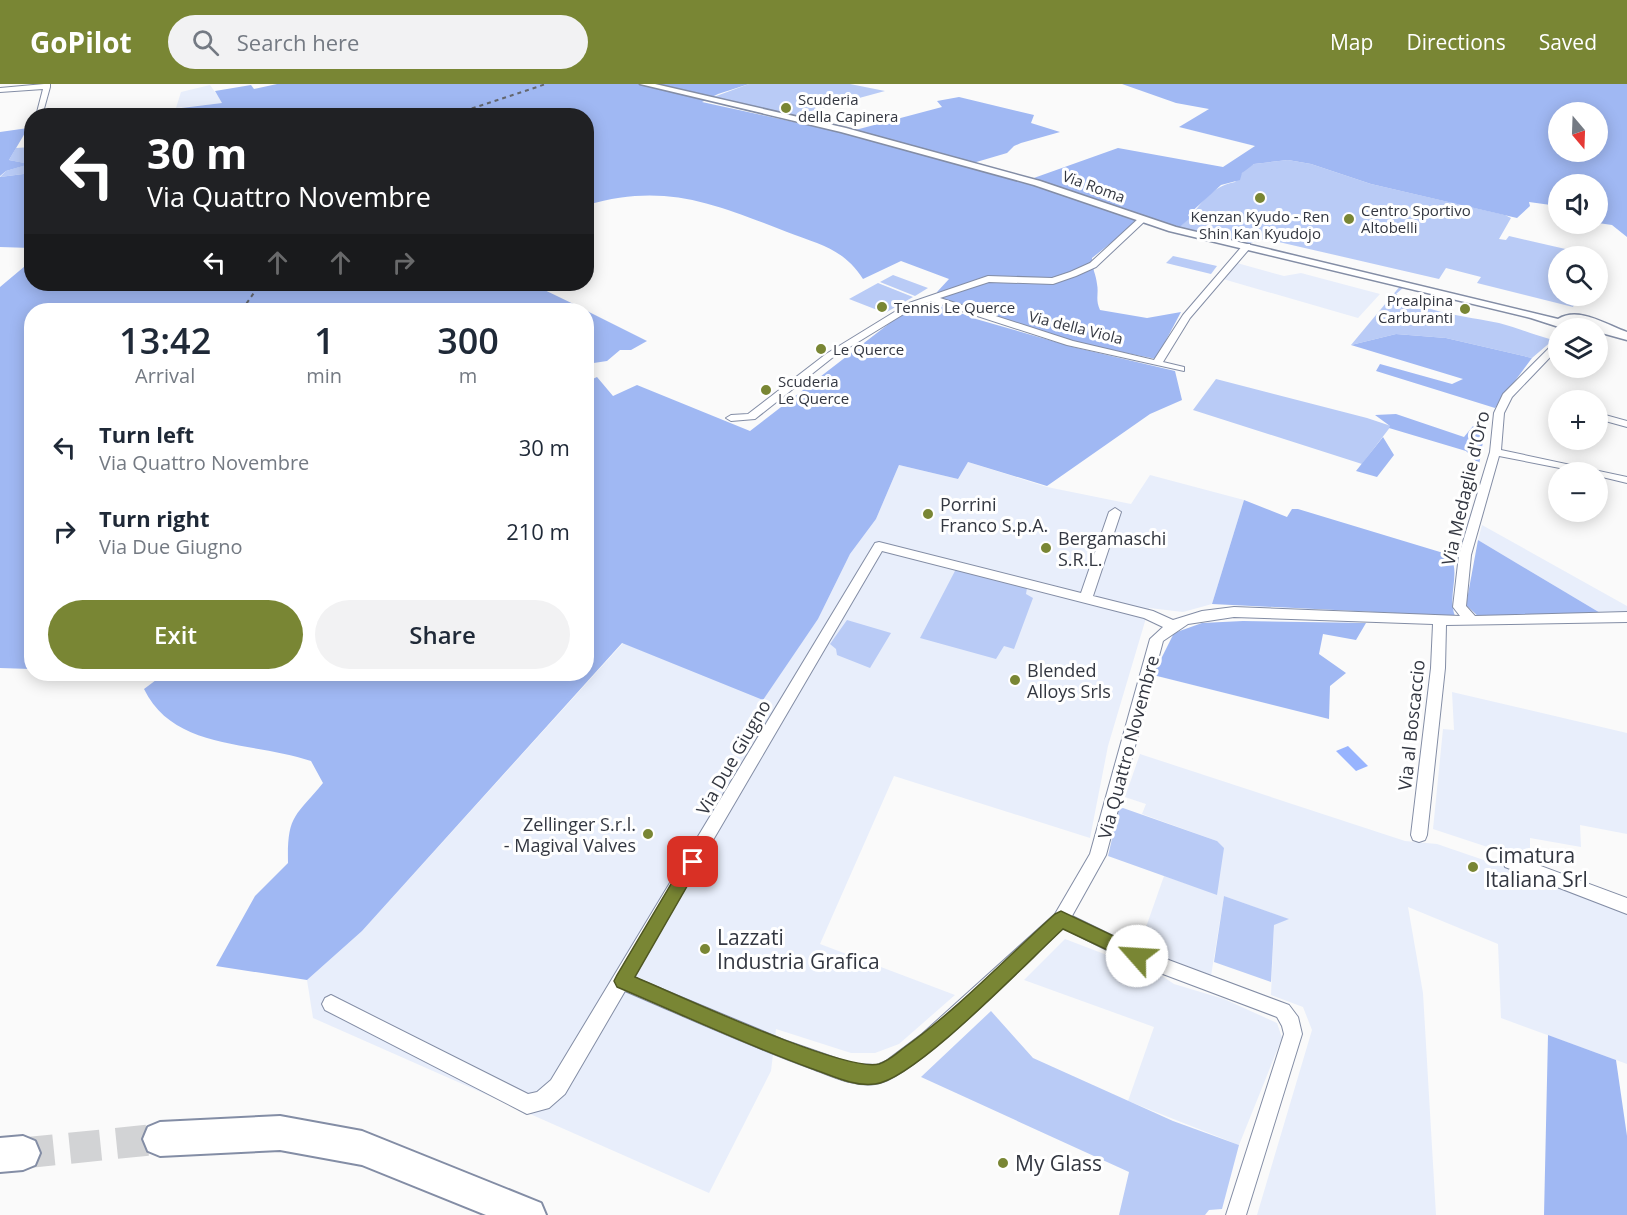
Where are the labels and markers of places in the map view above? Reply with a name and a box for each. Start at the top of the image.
place label: Scuderia della Capinera [798,89,898,126]
marker: Scuderia della Capinera [779,101,793,115]
marker: Kenzan Kyudo - Ren Shin Kan Kyudojo [1253,191,1267,205]
place label: Centro Sportivo Altobelli [1361,200,1471,237]
place label: Kenzan Kyudo - Ren Shin Kan Kyudojo [1191,206,1329,243]
marker: Centro Sportivo Altobelli [1342,212,1356,226]
place label: Prealpina Carburanti [1378,290,1453,327]
place label: Tennis Le Querce [894,297,1015,317]
marker: Tennis Le Querce [875,300,889,314]
marker: Prealpina Carburanti [1458,302,1472,316]
place label: Le Querce [833,339,904,359]
marker: Le Querce [814,342,828,356]
place label: Scuderia Le Querce [778,371,849,408]
marker: Scuderia Le Querce [759,383,773,397]
place label: Porrini Franco S.p.A. [940,492,1048,537]
marker: Porrini Franco S.p.A. [921,507,935,521]
place label: Bergamaschi S.R.L. [1058,526,1166,571]
marker: Bergamaschi S.R.L. [1039,541,1053,555]
place label: Blended Alloys Srls [1027,658,1111,703]
marker: Blended Alloys Srls [1008,673,1022,687]
place label: Zellinger S.r.l. - Magival Valves [504,812,636,857]
marker: Zellinger S.r.l. - Magival Valves [641,827,655,841]
pin [667,836,718,887]
place label: Cimatura Italiana Srl [1485,841,1588,893]
marker: Cimatura Italiana Srl [1466,860,1480,874]
place label: Lazzati Industria Grafica [717,923,880,975]
marker: Lazzati Industria Grafica [698,942,712,956]
place label: My Glass [1015,1149,1102,1177]
marker: My Glass [996,1156,1010,1170]

